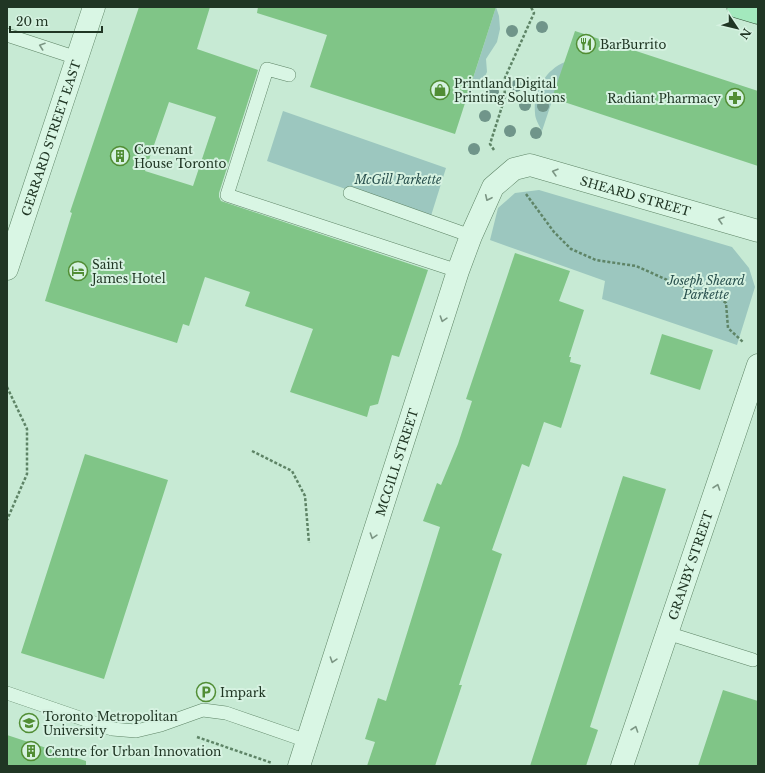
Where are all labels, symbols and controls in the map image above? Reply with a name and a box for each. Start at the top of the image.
scale bar [10,8,102,34]
north arrow [717,8,757,48]
text: 20 m [16,14,48,29]
text: N [736,25,754,43]
restaurant icon: BarBurrito [575,33,597,55]
place label: BarBurrito [600,37,666,52]
one-way arrow [39,42,46,51]
street label: GERRARD STREET EAST [18,58,83,218]
place label: Printland Digital Printing Solutions [454,76,565,105]
shop icon: Printland Digital Printing Solutions [429,79,451,101]
pharmacy icon: Radiant Pharmacy [724,87,746,109]
place label: Radiant Pharmacy [607,91,721,106]
place label: Covenant House Toronto [134,142,226,171]
building icon: Covenant House Toronto [109,145,131,167]
one-way arrow [552,168,559,177]
park label: McGill Parkette [353,172,442,187]
street label: SHEARD STREET [579,172,693,219]
one-way arrow [485,193,493,201]
one-way arrow [717,216,724,225]
place label: Saint James Hotel [90,257,166,286]
hotel icon: Saint James Hotel [67,260,89,282]
park label: Joseph Sheard Parkette [666,273,746,302]
one-way arrow [439,316,448,323]
street label: MCGILL STREET [372,406,421,518]
one-way arrow [712,483,721,490]
street label: GRANBY STREET [665,508,716,622]
one-way arrow [369,533,378,540]
one-way arrow [329,656,338,663]
parking icon: Impark [195,681,217,703]
place label: Impark [220,685,266,700]
place label: Toronto Metropolitan University [43,709,178,738]
school or university icon: Toronto Metropolitan University [18,712,40,734]
one-way arrow [630,726,639,733]
building icon: Centre for Urban Innovation [20,740,42,762]
place label: Centre for Urban Innovation [45,744,221,759]

